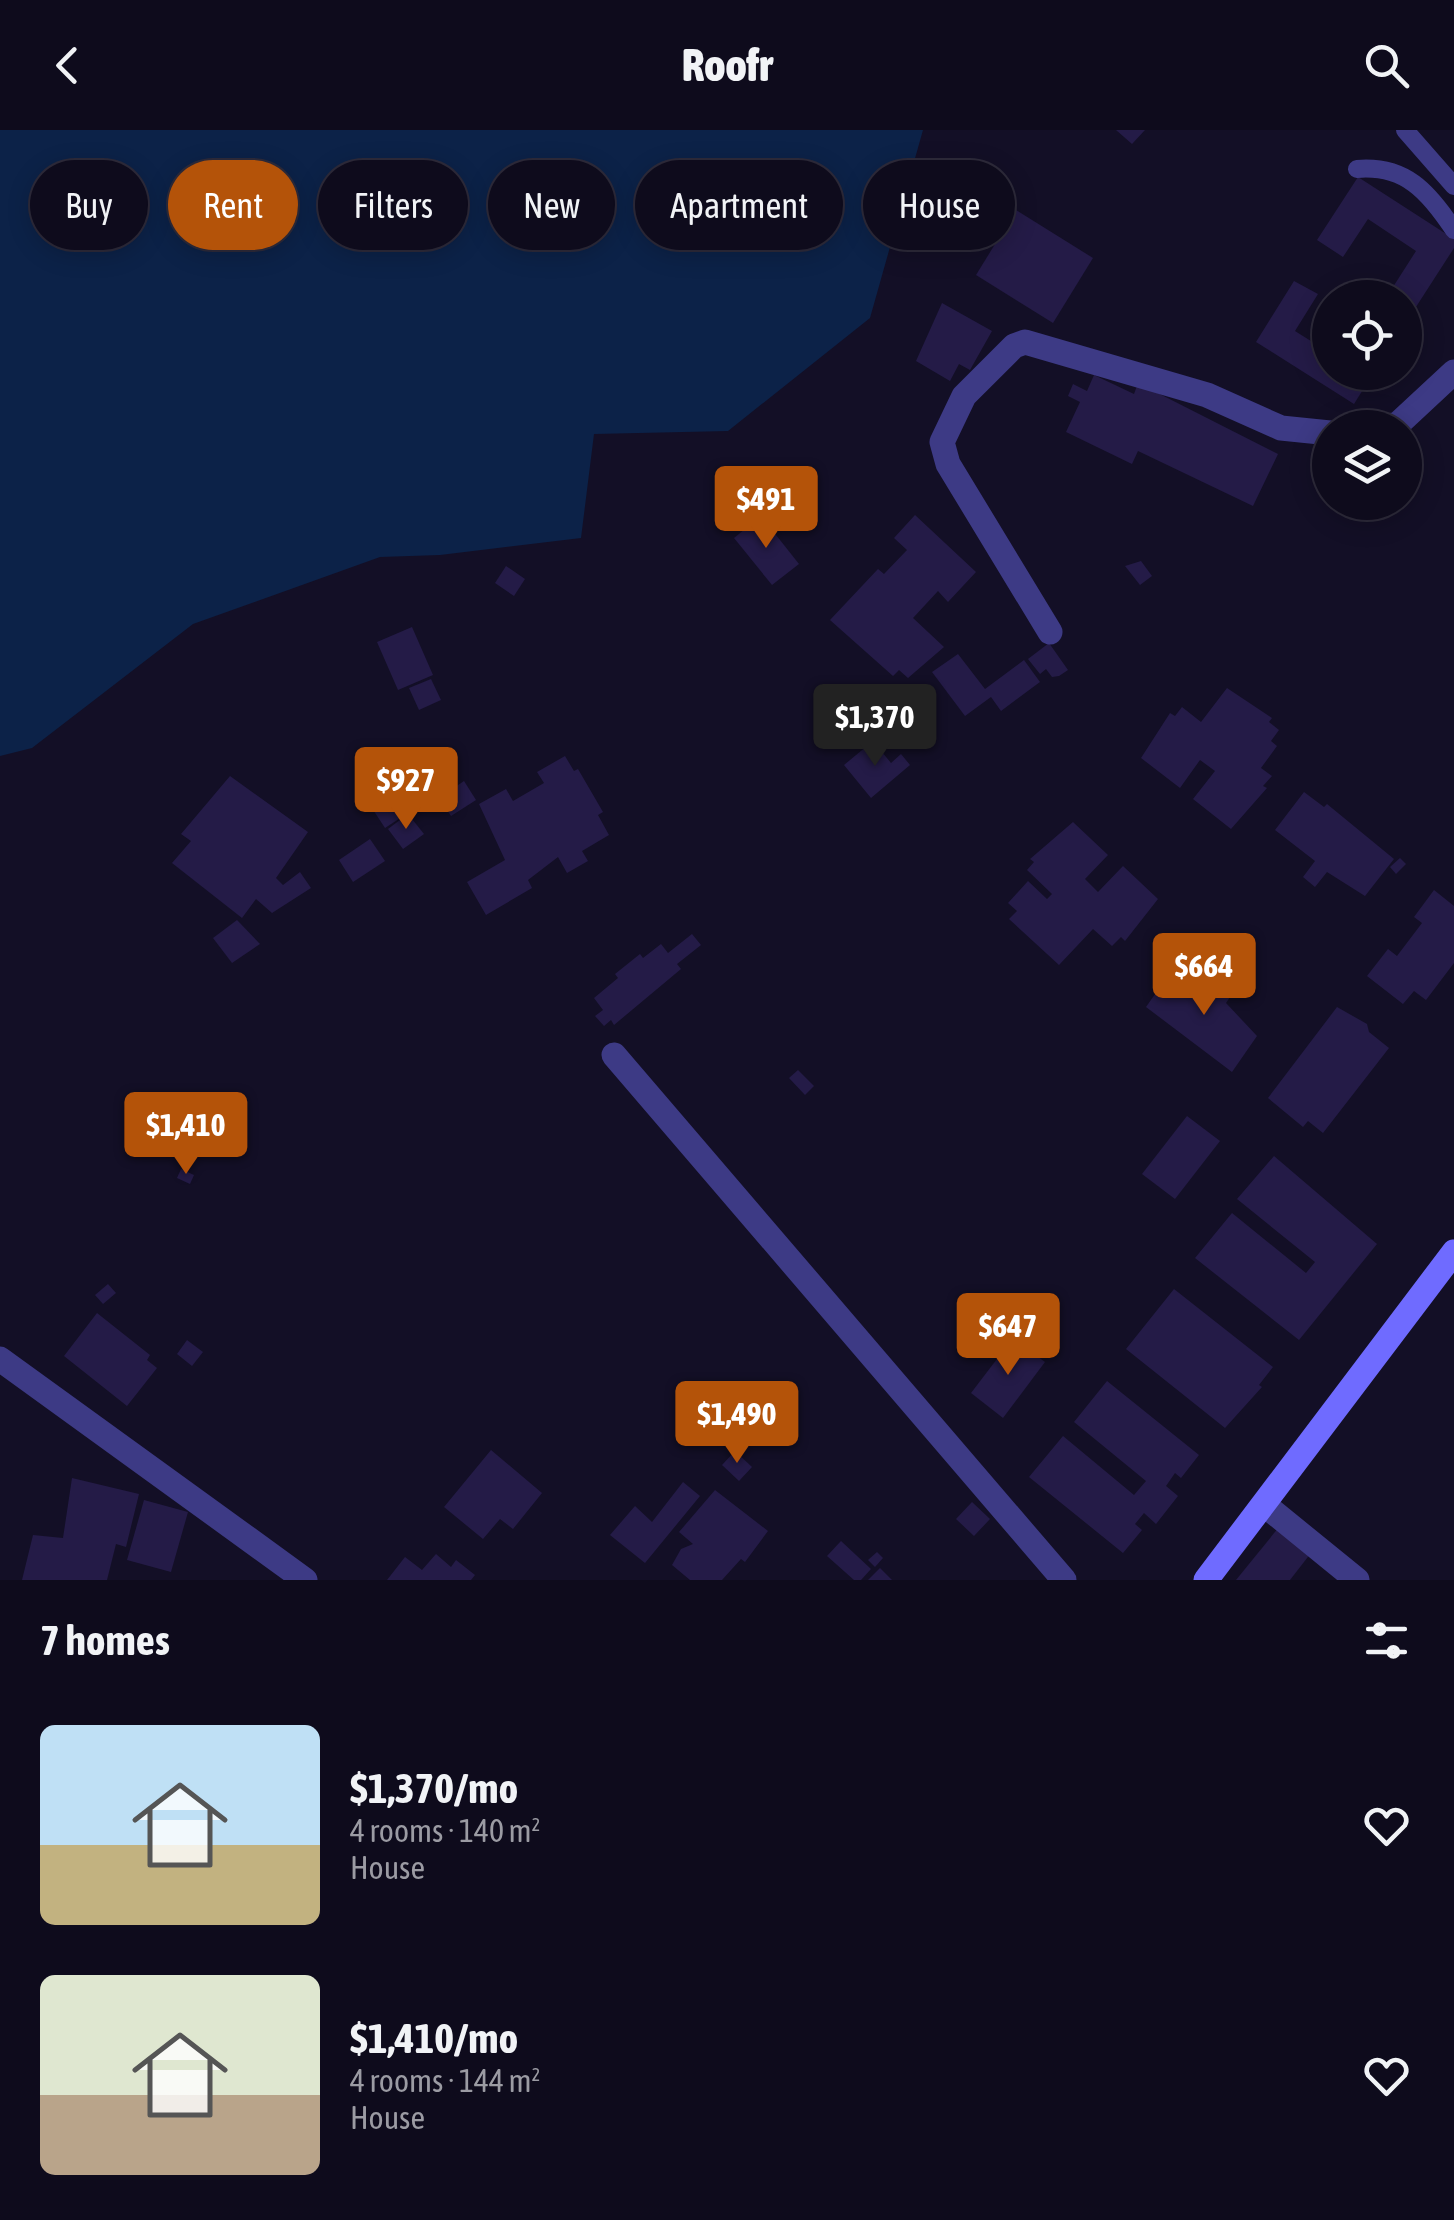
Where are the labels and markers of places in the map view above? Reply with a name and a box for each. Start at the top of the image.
pin: $491 [707,466,825,551]
pin: $1,370 [794,684,956,769]
pin: $927 [347,747,465,832]
pin: $664 [1145,933,1263,1018]
pin: $1,410 [105,1092,267,1177]
pin: $647 [949,1293,1067,1378]
pin: $1,490 [656,1381,818,1466]

